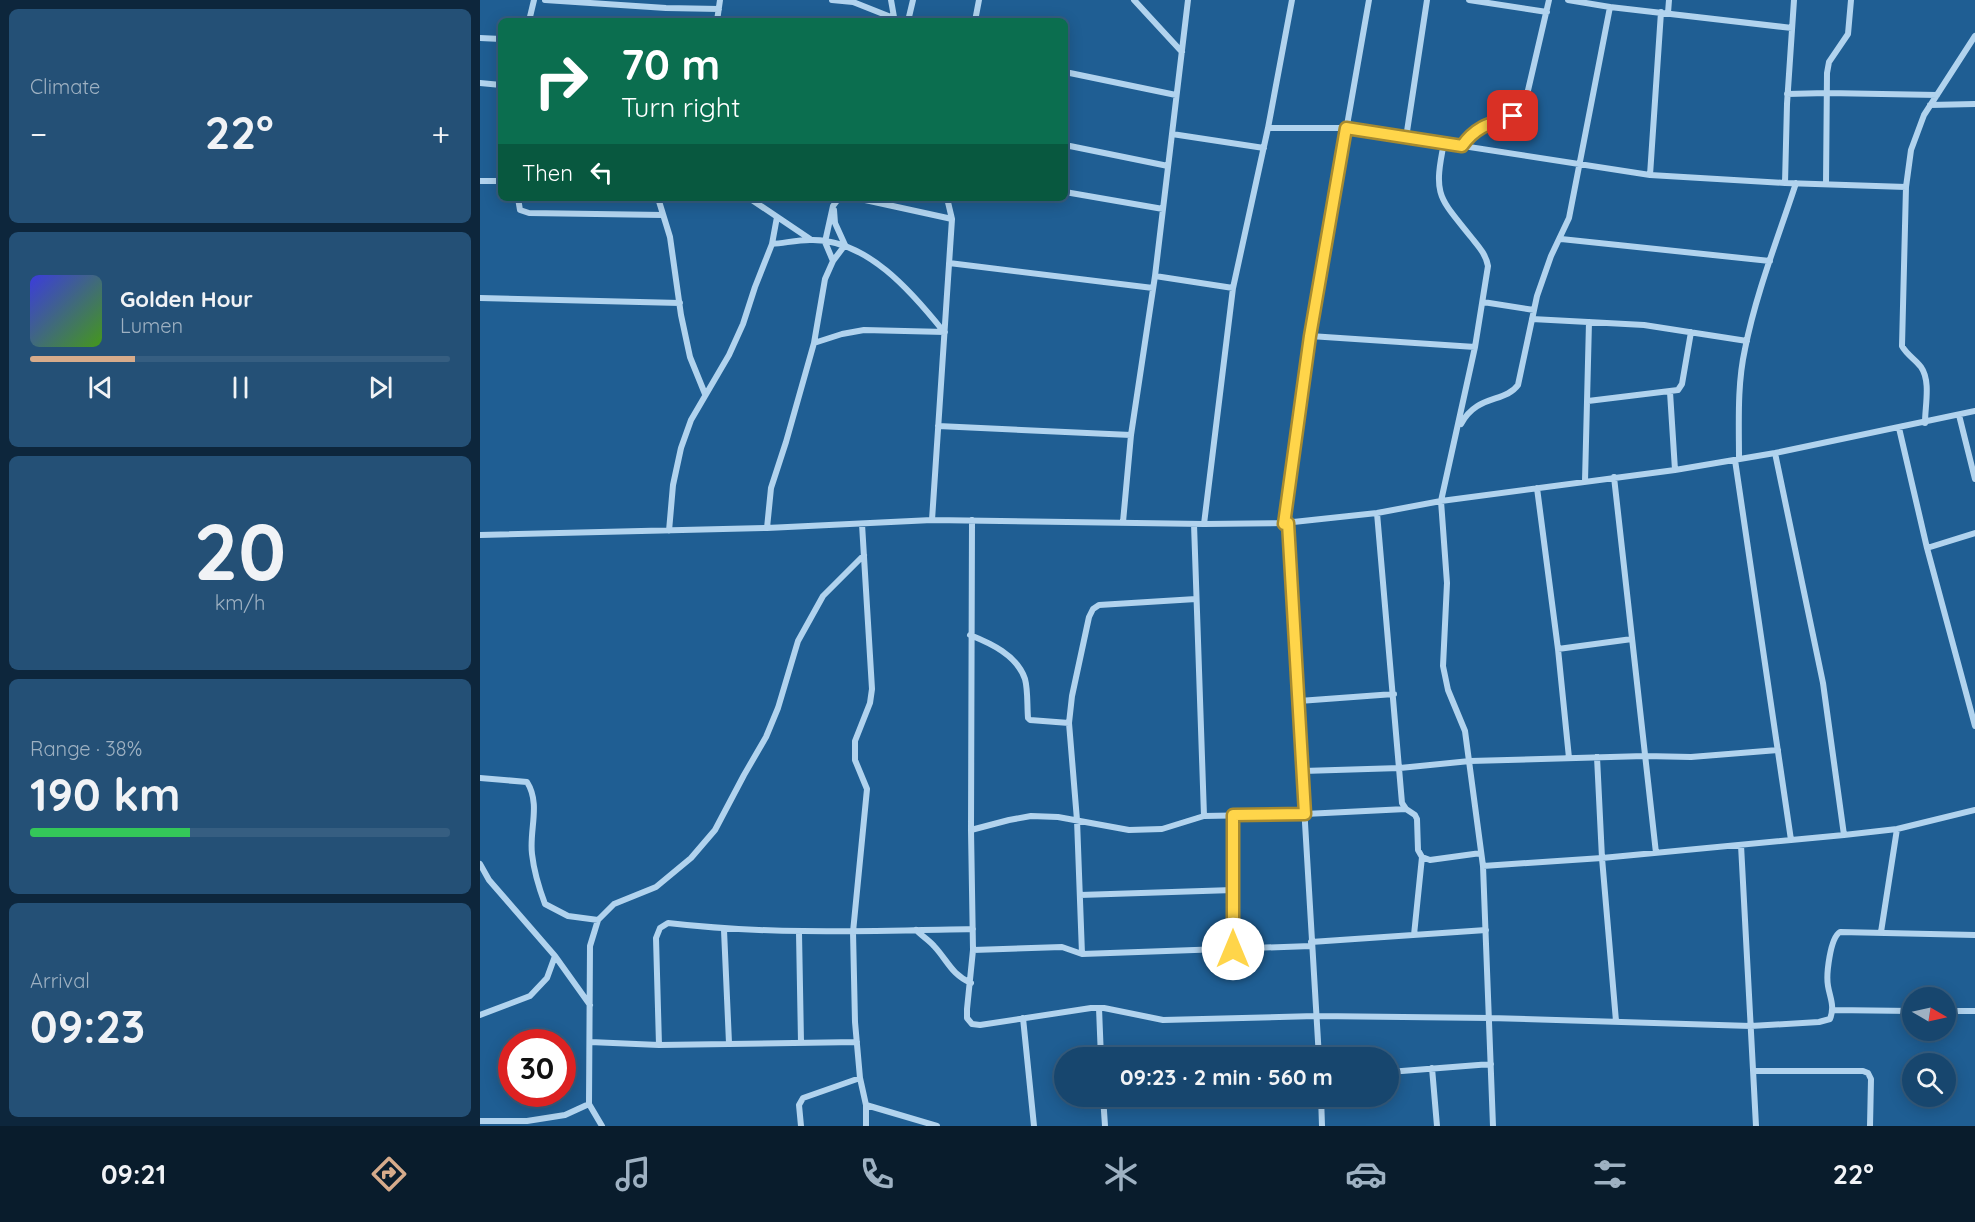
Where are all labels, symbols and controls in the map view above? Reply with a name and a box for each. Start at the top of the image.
text: 70 m [621,38,720,91]
icon: right [522,42,600,120]
text: Climate [30,74,100,99]
text: Turn right [621,90,740,124]
pin [1487,90,1538,141]
icon: arrive [1496,99,1529,132]
text: 22° [205,104,274,160]
text: − [30,113,47,154]
text: + [431,113,450,154]
icon: left [585,156,618,189]
text: Then [522,159,573,187]
text: Golden Hour [120,285,253,313]
text: Lumen [120,313,183,338]
icon: previous [84,371,117,404]
icon: pause [224,371,257,404]
icon: next [364,371,397,404]
text: 20 [194,502,286,600]
text: km/h [215,590,265,615]
text: Range · 38% [30,736,142,761]
text: 190 km [30,766,180,822]
position arrow [1201,917,1265,981]
text: Arrival [30,968,90,993]
north arrow [1902,987,1956,1041]
map controls [1902,987,1956,1107]
text: 09:23 [30,998,145,1054]
speed limit sign: 30 [498,1029,576,1107]
button: search [1902,1053,1956,1107]
text: 09:23 · 2 min · 560 m [1120,1063,1333,1091]
icon: directions [368,1153,410,1195]
icon: music [612,1153,654,1195]
icon: phone [856,1153,898,1195]
icon: climate [1100,1153,1142,1195]
icon: car [1345,1153,1387,1195]
icon: filters [1589,1153,1631,1195]
text: 09:21 [101,1157,166,1191]
text: 22° [1833,1157,1874,1191]

